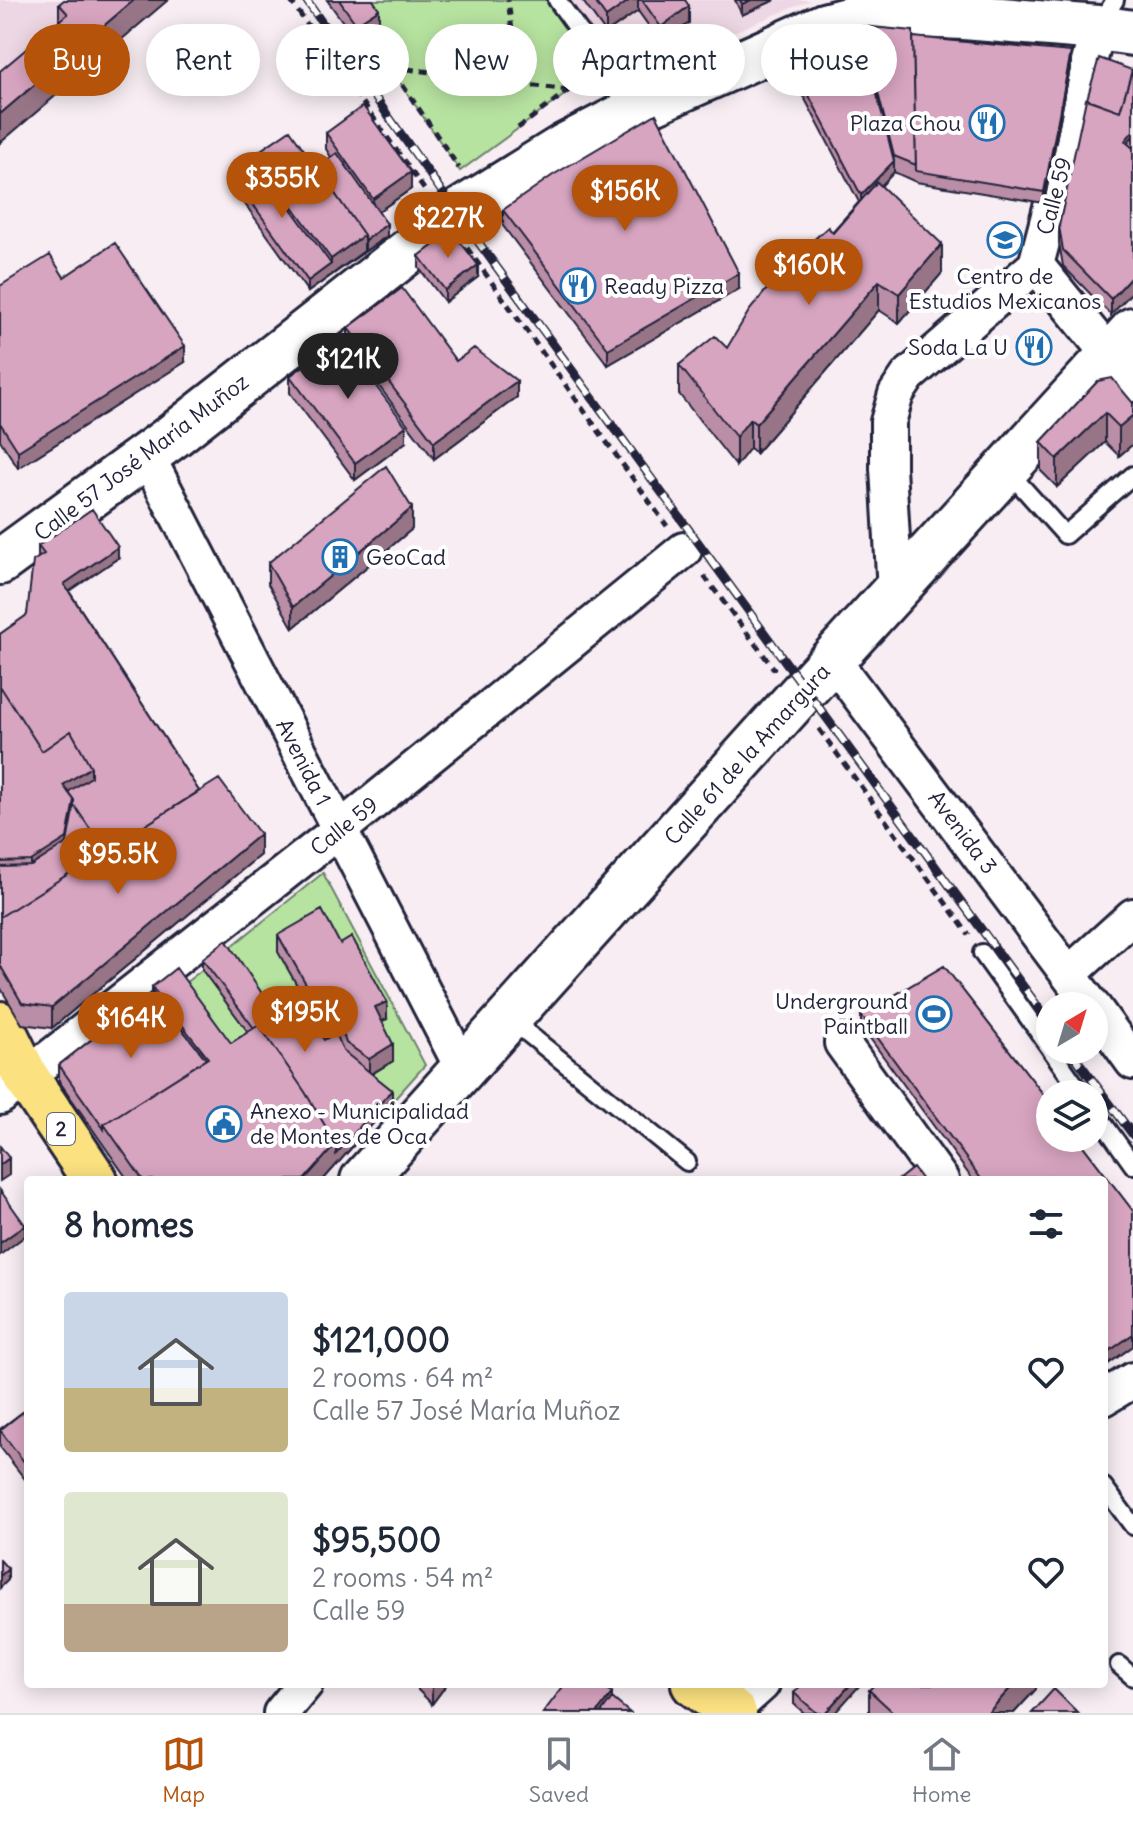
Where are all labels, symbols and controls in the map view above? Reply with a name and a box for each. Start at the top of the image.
chip: Buy [24,24,130,96]
chip: Rent [146,24,260,96]
chip: Filters [276,24,409,96]
chip: New [425,24,537,96]
chip: Apartment [553,24,745,96]
chip: House [761,24,897,96]
restaurant icon: Plaza Chou [968,104,1006,142]
place label: Plaza Chou [850,109,961,137]
pin: $355K [226,152,338,220]
street label: Calle 59 [1030,154,1078,238]
text: $355K [244,161,320,194]
pin: $156K [569,165,681,233]
text: $156K [590,174,660,207]
pin: $227K [392,192,504,260]
text: $227K [412,201,484,234]
school or university icon: Centro de Estudios Mexicanos [986,221,1024,259]
pin: $160K [753,239,865,307]
text: $160K [773,248,845,281]
place label: Centro de Estudios Mexicanos [909,262,1101,315]
restaurant icon: Ready Pizza [559,267,597,305]
place label: Ready Pizza [604,272,724,300]
restaurant icon: Soda La U [1015,328,1053,366]
pin: $121K [292,333,404,401]
place label: Soda La U [908,333,1008,361]
text: $121K [316,342,380,375]
street label: Calle 57 José María Muñoz [28,367,254,547]
building icon: GeoCad [321,538,359,576]
place label: GeoCad [366,543,446,571]
street label: Calle 61 de la Amargura [658,658,836,850]
street label: Avenida 1 [270,714,338,810]
street label: Avenida 3 [923,785,1003,879]
street label: Calle 59 [304,790,384,862]
pin: $95.5K [53,828,183,896]
text: $95.5K [78,837,158,870]
pin: $195K [249,986,361,1054]
place label: Underground Paintball [775,987,908,1040]
pin: $164K [75,992,187,1060]
north arrow [1036,992,1108,1064]
map controls [1036,992,1108,1152]
text: $195K [270,995,340,1028]
sports icon: Underground Paintball [915,995,953,1033]
text: $164K [96,1001,166,1034]
button: layers [1036,1080,1108,1152]
place label: Anexo - Municipalidad de Montes de Oca [250,1097,469,1150]
public building icon: Anexo - Municipalidad de Montes de Oca [205,1105,243,1143]
road number: 2 [47,1113,75,1145]
icon: filters [1024,1202,1068,1246]
text: 8 homes [64,1203,194,1246]
text: $121,000 [312,1318,450,1361]
icon: home [128,1324,224,1420]
icon: heart [1024,1350,1068,1394]
text: 2 rooms · 64 m² [312,1361,494,1394]
text: Calle 57 José María Muñoz [312,1394,621,1427]
text: $95,500 [312,1518,441,1561]
icon: home [128,1524,224,1620]
icon: heart [1024,1550,1068,1594]
text: 2 rooms · 54 m² [312,1561,494,1594]
text: Calle 59 [312,1594,406,1627]
tab: Map [162,1732,206,1808]
tab: Saved [529,1732,589,1808]
tab: Home [912,1732,971,1808]

